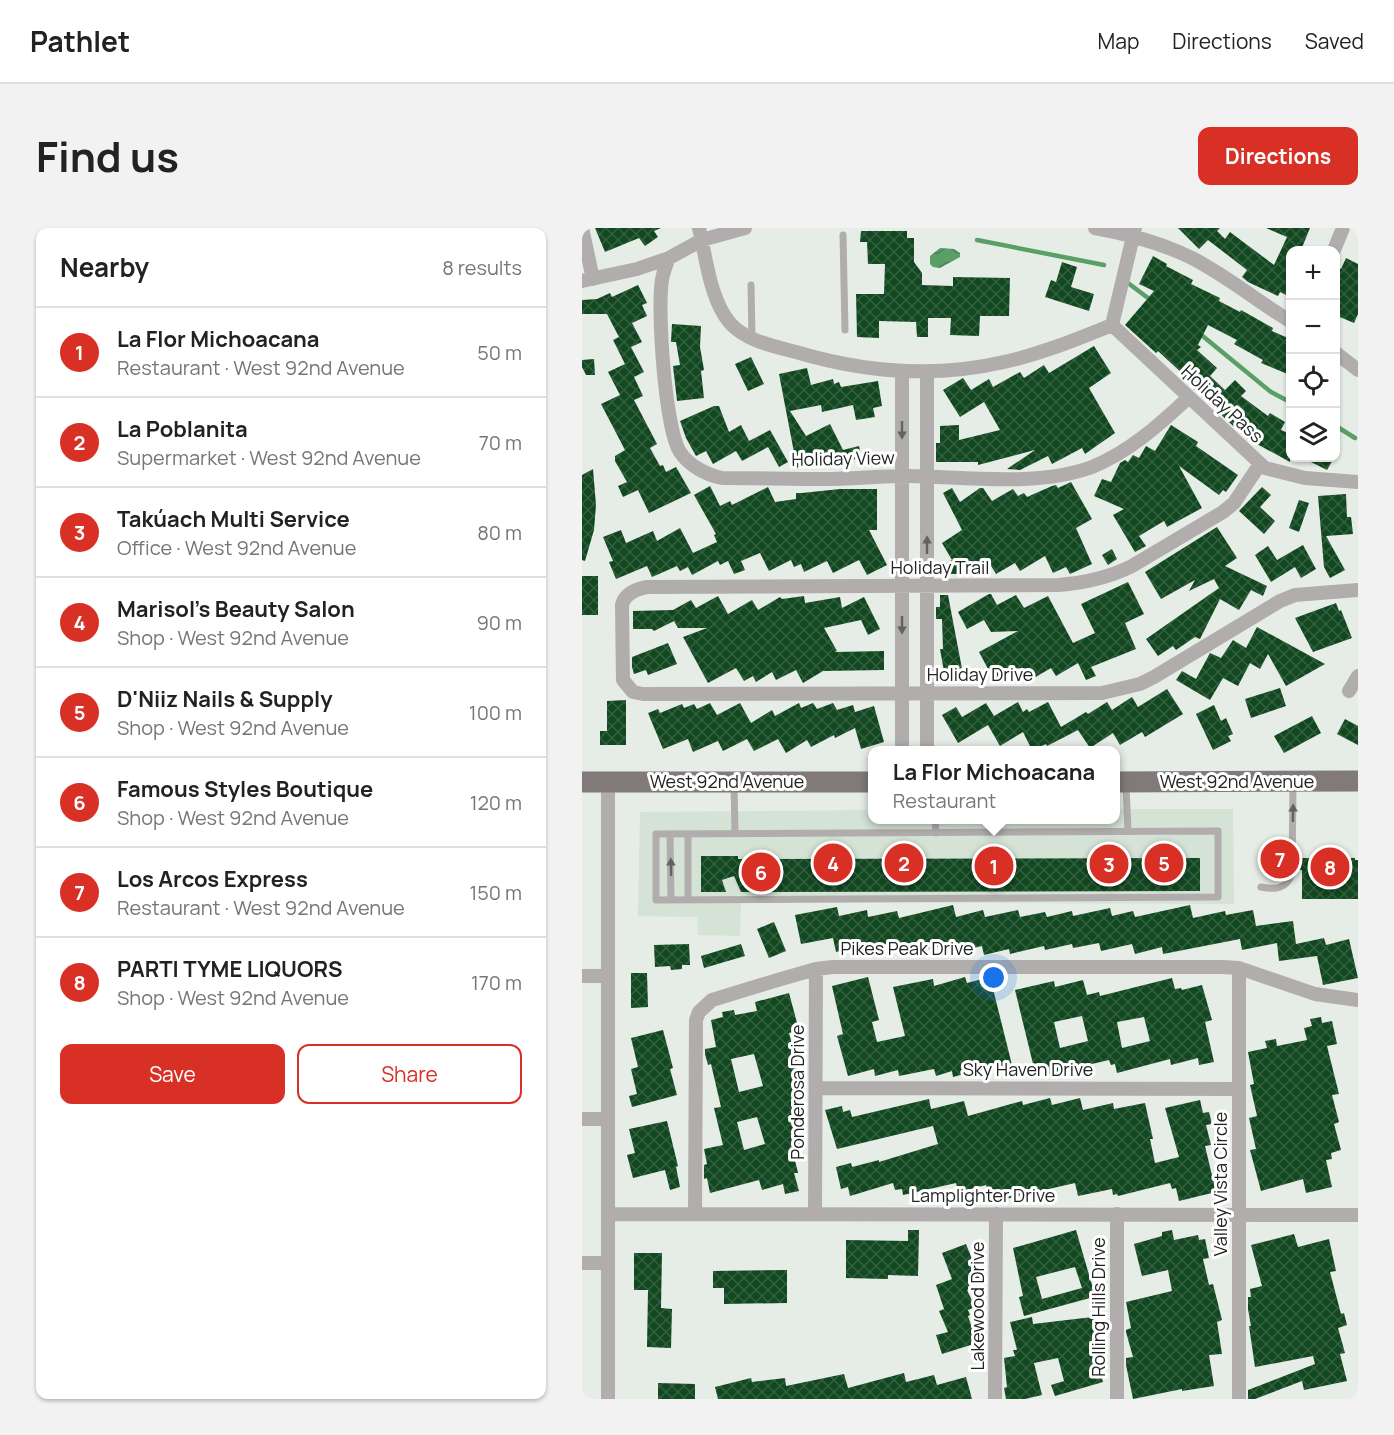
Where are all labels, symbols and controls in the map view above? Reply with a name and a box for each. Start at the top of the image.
text: Pathlet [30,22,130,60]
text: Map [1098,27,1139,55]
text: Directions [1172,27,1272,55]
text: Saved [1305,27,1364,55]
text: Find us [36,127,179,185]
button: Directions [1198,127,1358,185]
map controls [1286,246,1340,462]
button: + [1286,246,1340,300]
text: Nearby [60,249,149,285]
text: 8 results [442,254,522,281]
button: − [1286,300,1340,354]
text: La Flor Michoacana [117,324,320,354]
text: 1 [75,339,84,366]
text: 50 m [477,339,522,366]
text: Restaurant · West 92nd Avenue [117,354,405,381]
button: locate [1286,354,1340,408]
street label: Holiday Pass [1176,359,1269,447]
button: layers [1286,408,1340,462]
text: La Poblanita [117,414,248,444]
one-way arrow [897,420,907,439]
text: 2 [74,429,85,456]
text: 70 m [479,429,522,456]
text: Supermarket · West 92nd Avenue [117,444,421,471]
street label: Holiday View [791,445,895,471]
text: Takúach Multi Service [117,504,350,534]
text: 3 [74,519,85,546]
text: 80 m [477,519,522,546]
text: Office · West 92nd Avenue [117,534,356,561]
one-way arrow [922,536,932,555]
street label: Holiday Trail [891,555,989,579]
text: Marisol's Beauty Salon [117,594,355,624]
text: 4 [73,609,86,636]
text: 90 m [476,609,522,636]
one-way arrow [897,615,907,634]
text: Shop · West 92nd Avenue [117,624,349,651]
street label: Holiday Drive [927,662,1033,686]
text: D'Niiz Nails & Supply [117,684,332,714]
text: 5 [74,699,85,726]
text: 100 m [469,699,522,726]
text: Shop · West 92nd Avenue [117,714,349,741]
popup [868,746,1120,824]
text: La Flor Michoacana [893,757,1095,787]
street label: West 92nd Avenue [650,769,804,793]
street label: West 92nd Avenue [1160,769,1314,793]
text: Famous Styles Boutique [117,774,373,804]
text: Restaurant [893,787,996,814]
text: 6 [73,789,86,816]
text: 120 m [470,789,522,816]
one-way arrow [1288,803,1298,822]
text: Shop · West 92nd Avenue [117,804,349,831]
pin: 7 [1260,836,1300,882]
pin: 4 [814,840,852,886]
pin: 2 [884,840,924,886]
pin: 5 [1144,840,1184,886]
pin: 3 [1090,842,1128,886]
pin: 1 [974,844,1014,888]
pin: 8 [1310,844,1350,890]
pin: 6 [742,850,780,894]
one-way arrow [666,858,676,877]
text: Los Arcos Express [117,864,308,894]
text: 7 [74,879,85,906]
text: 150 m [469,879,522,906]
text: Restaurant · West 92nd Avenue [117,894,405,921]
street label: Pikes Peak Drive [840,936,974,960]
text: PARTI TYME LIQUORS [117,954,342,984]
your location [979,963,1008,992]
text: 8 [73,969,86,996]
text: 170 m [471,969,522,996]
text: Shop · West 92nd Avenue [117,984,349,1011]
street label: Ponderosa Drive [785,1024,809,1160]
button: Save [60,1044,285,1104]
button: Share [297,1044,522,1104]
street label: Sky Haven Drive [963,1057,1093,1081]
street label: Valley Vista Circle [1208,1112,1232,1256]
street label: Lamplighter Drive [911,1183,1055,1207]
street label: Rolling Hills Drive [1086,1237,1110,1377]
street label: Lakewood Drive [965,1241,989,1371]

